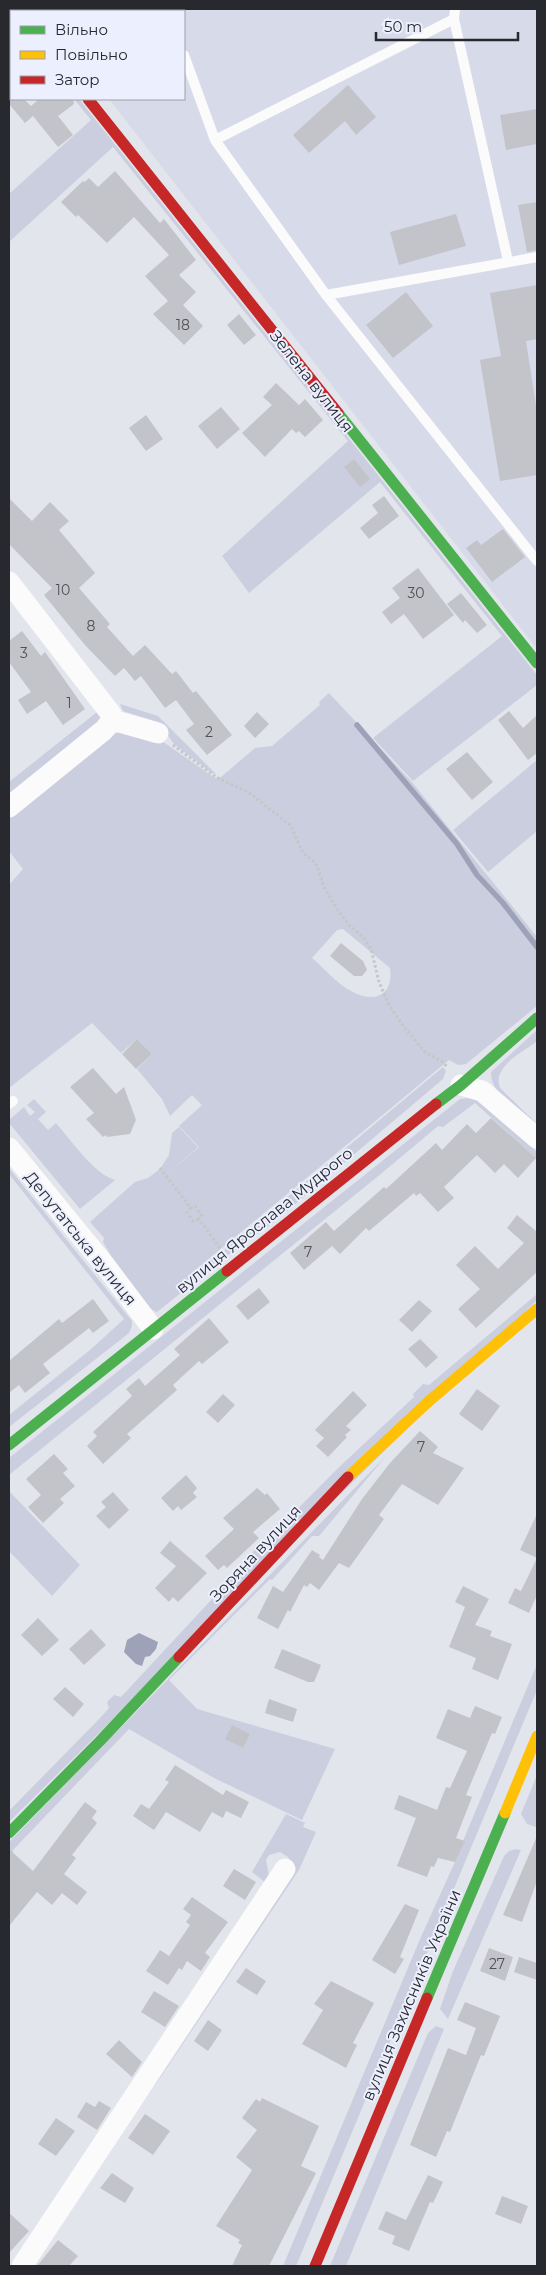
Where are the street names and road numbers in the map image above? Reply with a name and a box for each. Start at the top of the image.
street label: Зелена вулиця [266,327,357,436]
street label: вулиця Ярослава Мудрого [172,1143,356,1297]
street label: Депутатська вулиця [21,1167,141,1309]
street label: Зоряна вулиця [206,1501,305,1605]
street label: вулиця Захисників України [358,1887,465,2104]

